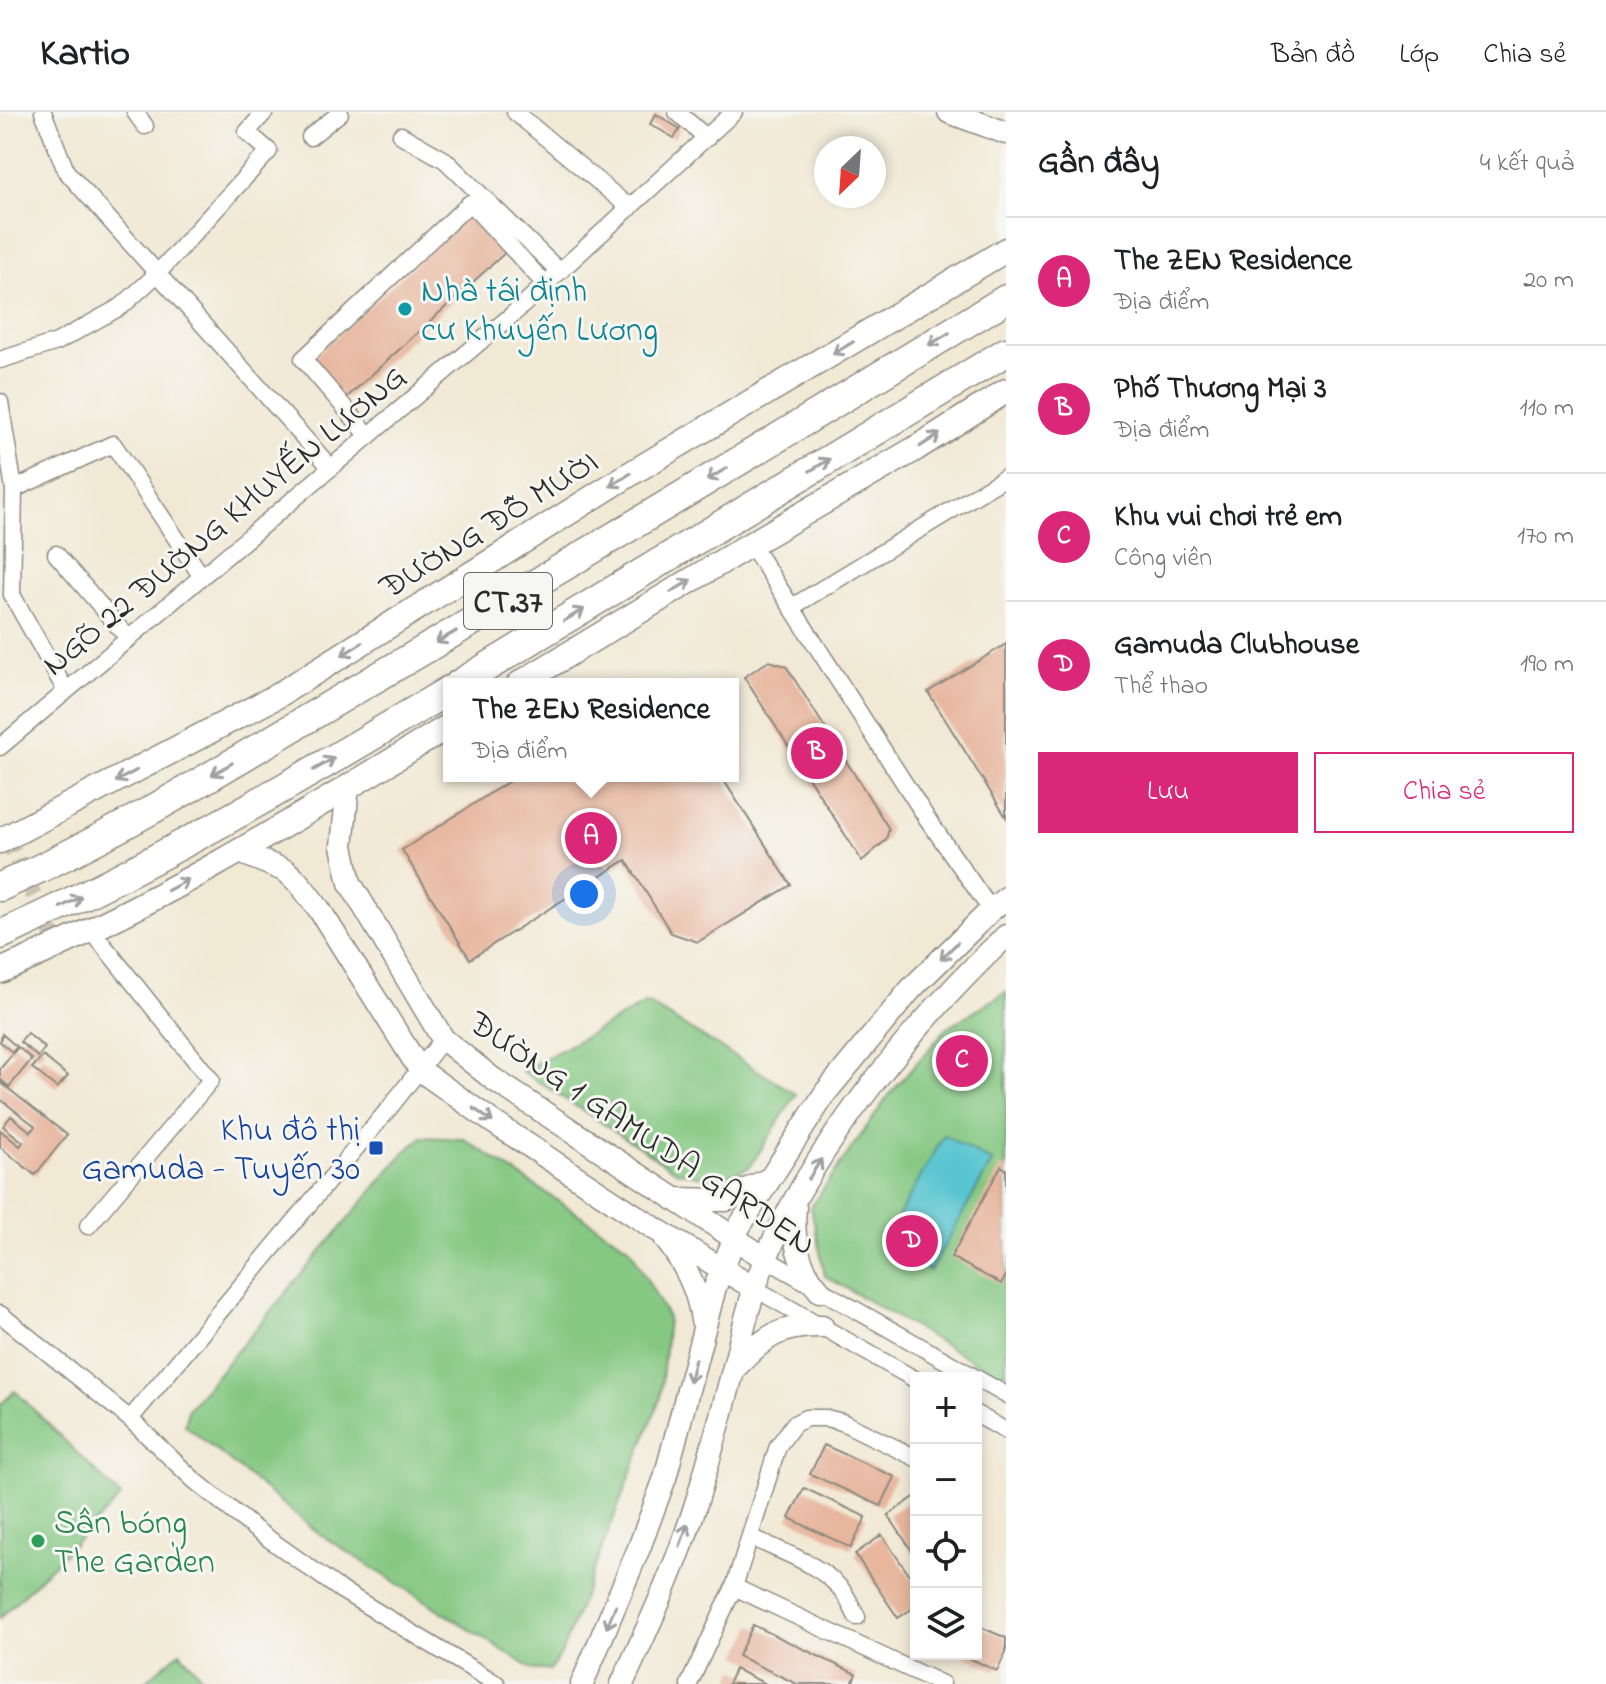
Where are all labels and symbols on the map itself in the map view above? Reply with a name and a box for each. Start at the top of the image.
north arrow [814,136,886,208]
place label: Nhà tái định cư Khuyến Lương [421,268,658,357]
marker: Nhà tái định cư Khuyến Lương [396,300,414,318]
one-way arrow [928,331,951,347]
one-way arrow [832,340,855,356]
street label: NGÕ 22 ĐƯỜNG KHUYẾN LƯƠNG [32,354,419,690]
one-way arrow [918,431,940,448]
street label: ĐƯỜNG ĐỖ MƯỜI [370,439,609,614]
one-way arrow [808,457,831,473]
one-way arrow [706,467,729,483]
one-way arrow [609,472,631,489]
road number: CT.37 [464,573,552,629]
one-way arrow [669,577,692,593]
one-way arrow [562,606,585,622]
one-way arrow [435,629,458,645]
one-way arrow [341,641,364,657]
pin: B [791,723,843,783]
one-way arrow [312,756,335,772]
one-way arrow [211,761,234,777]
one-way arrow [115,769,138,785]
pin: A [565,808,617,868]
your location [564,874,604,914]
one-way arrow [166,877,189,893]
one-way arrow [58,893,82,909]
one-way arrow [940,941,959,960]
street label: ĐƯỜNG 1 GAMUDA GARDEN [456,1000,824,1270]
pin: C [936,1031,988,1091]
place label: Khu đô thị Gamuda - Tuyến 30 [81,1107,360,1196]
one-way arrow [472,1107,494,1123]
marker: Khu đô thị Gamuda - Tuyến 30 [367,1139,385,1157]
one-way arrow [807,1158,823,1181]
pin: D [886,1211,938,1271]
one-way arrow [683,1357,698,1383]
place label: Sân bóng The Garden [54,1500,215,1589]
one-way arrow [678,1523,692,1547]
marker: Sân bóng The Garden [29,1532,47,1550]
one-way arrow [603,1604,617,1629]

